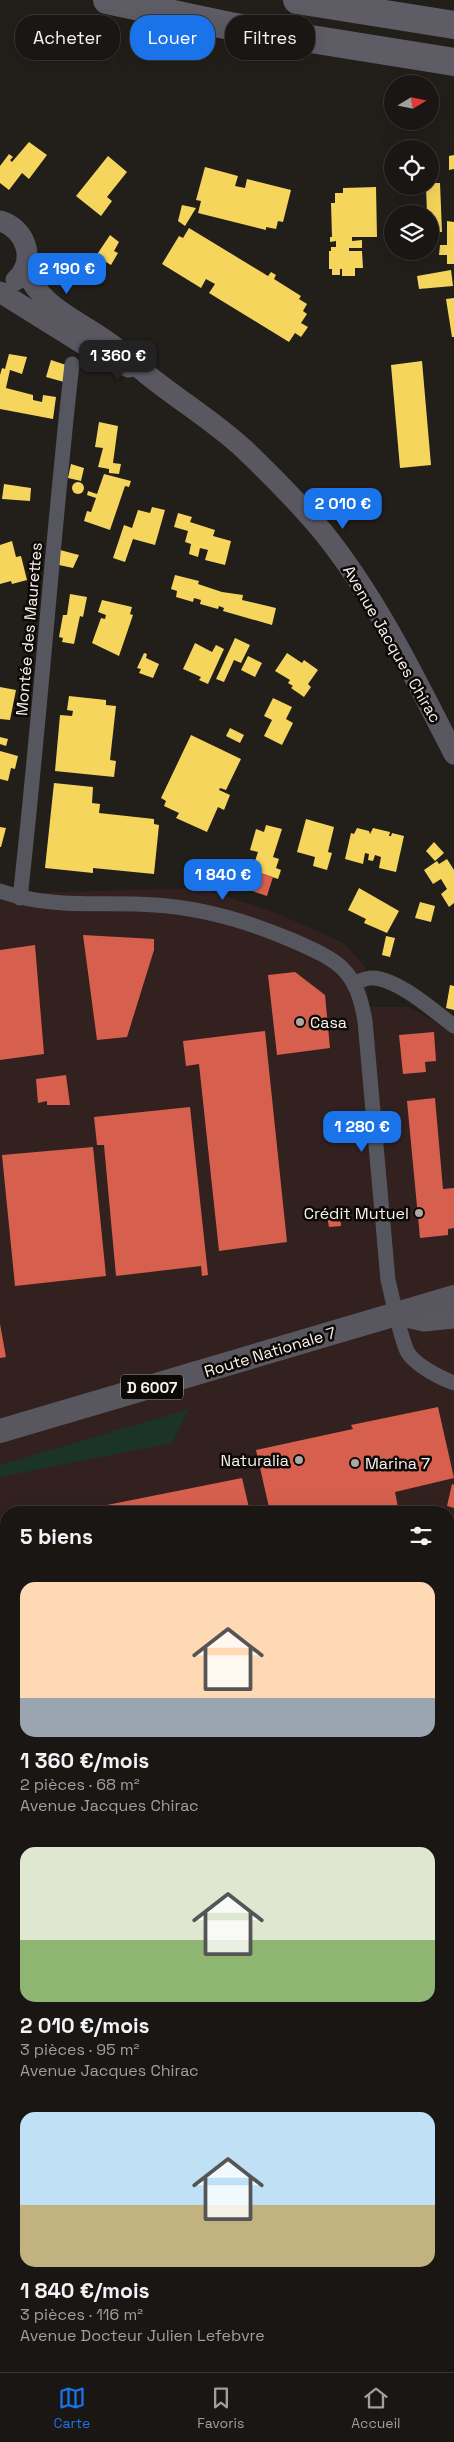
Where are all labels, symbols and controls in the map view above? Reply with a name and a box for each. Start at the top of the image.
chip: Acheter [15,15,120,60]
chip: Louer [130,15,215,60]
chip: Filtres [225,15,315,60]
north arrow [384,75,439,130]
map controls [384,75,439,260]
button: locate [384,140,439,195]
button: layers [384,205,439,260]
pin: 2 190 € [21,252,113,295]
text: 2 190 € [39,258,95,279]
pin: 1 360 € [72,340,164,382]
text: 1 360 € [90,345,146,366]
pin: 2 010 € [297,488,389,530]
text: 2 010 € [315,493,371,514]
street label: Montée des Maurettes [11,541,47,717]
street label: Avenue Jacques Chirac [338,561,446,727]
pin: 1 840 € [177,858,269,901]
text: 1 840 € [195,864,251,885]
place label: Casa [310,1012,347,1033]
marker: Casa [294,1016,306,1028]
pin: 1 280 € [316,1110,408,1153]
text: 1 280 € [334,1116,390,1137]
place label: Crédit Mutuel [304,1203,409,1224]
marker: Crédit Mutuel [413,1207,425,1219]
street label: Route Nationale 7 [202,1322,338,1382]
road number: D 6007 [121,1374,183,1400]
place label: Naturalia [221,1450,289,1471]
place label: Marina 7 [365,1453,430,1474]
marker: Naturalia [293,1454,305,1466]
marker: Marina 7 [349,1457,361,1469]
icon: filters [407,1522,435,1550]
text: 5 biens [20,1523,93,1550]
icon: home [183,1614,273,1704]
text: 1 360 €/mois [20,1747,149,1774]
text: 2 pièces · 68 m² [20,1774,140,1795]
text: Avenue Jacques Chirac [20,1795,199,1816]
icon: home [183,1879,273,1969]
text: 2 010 €/mois [20,2012,150,2039]
text: 3 pièces · 95 m² [20,2039,139,2060]
text: Avenue Jacques Chirac [20,2060,199,2081]
icon: home [183,2144,273,2234]
text: 1 840 €/mois [20,2277,150,2304]
text: 3 pièces · 116 m² [20,2304,143,2325]
text: Avenue Docteur Julien Lefebvre [20,2325,265,2346]
tab: Carte [53,2384,90,2432]
tab: Favoris [197,2384,244,2432]
tab: Accueil [351,2384,401,2432]

